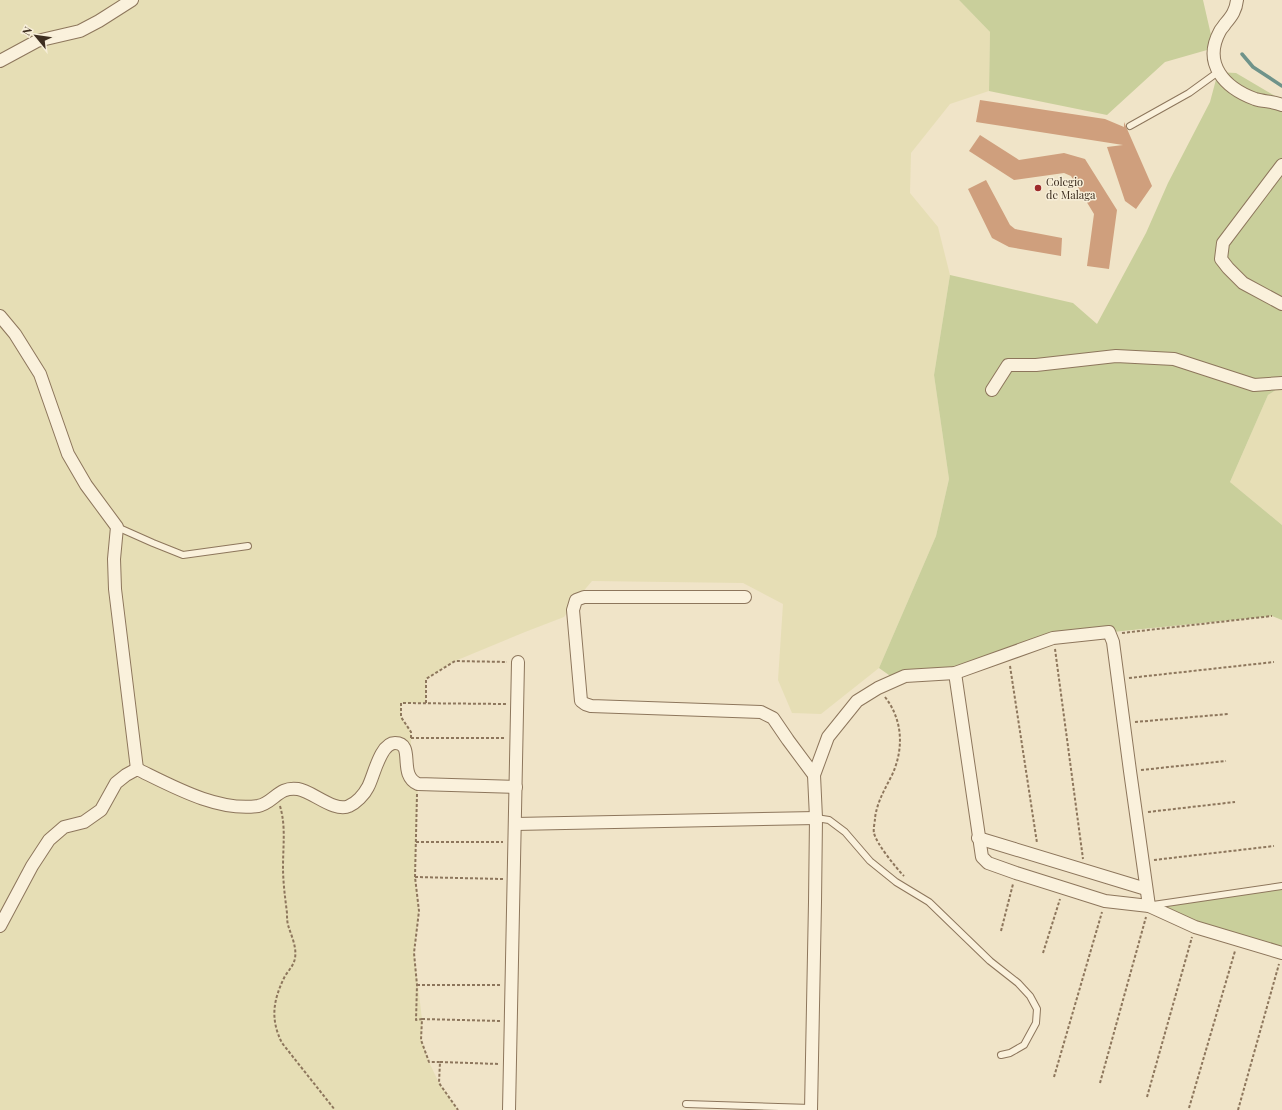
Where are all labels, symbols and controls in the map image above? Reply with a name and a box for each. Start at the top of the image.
north arrow [16,16,56,56]
text: N [18,24,35,38]
place label: Colegio de Malaga [1046,174,1096,202]
marker: Colegio de Malaga [1033,183,1043,193]

